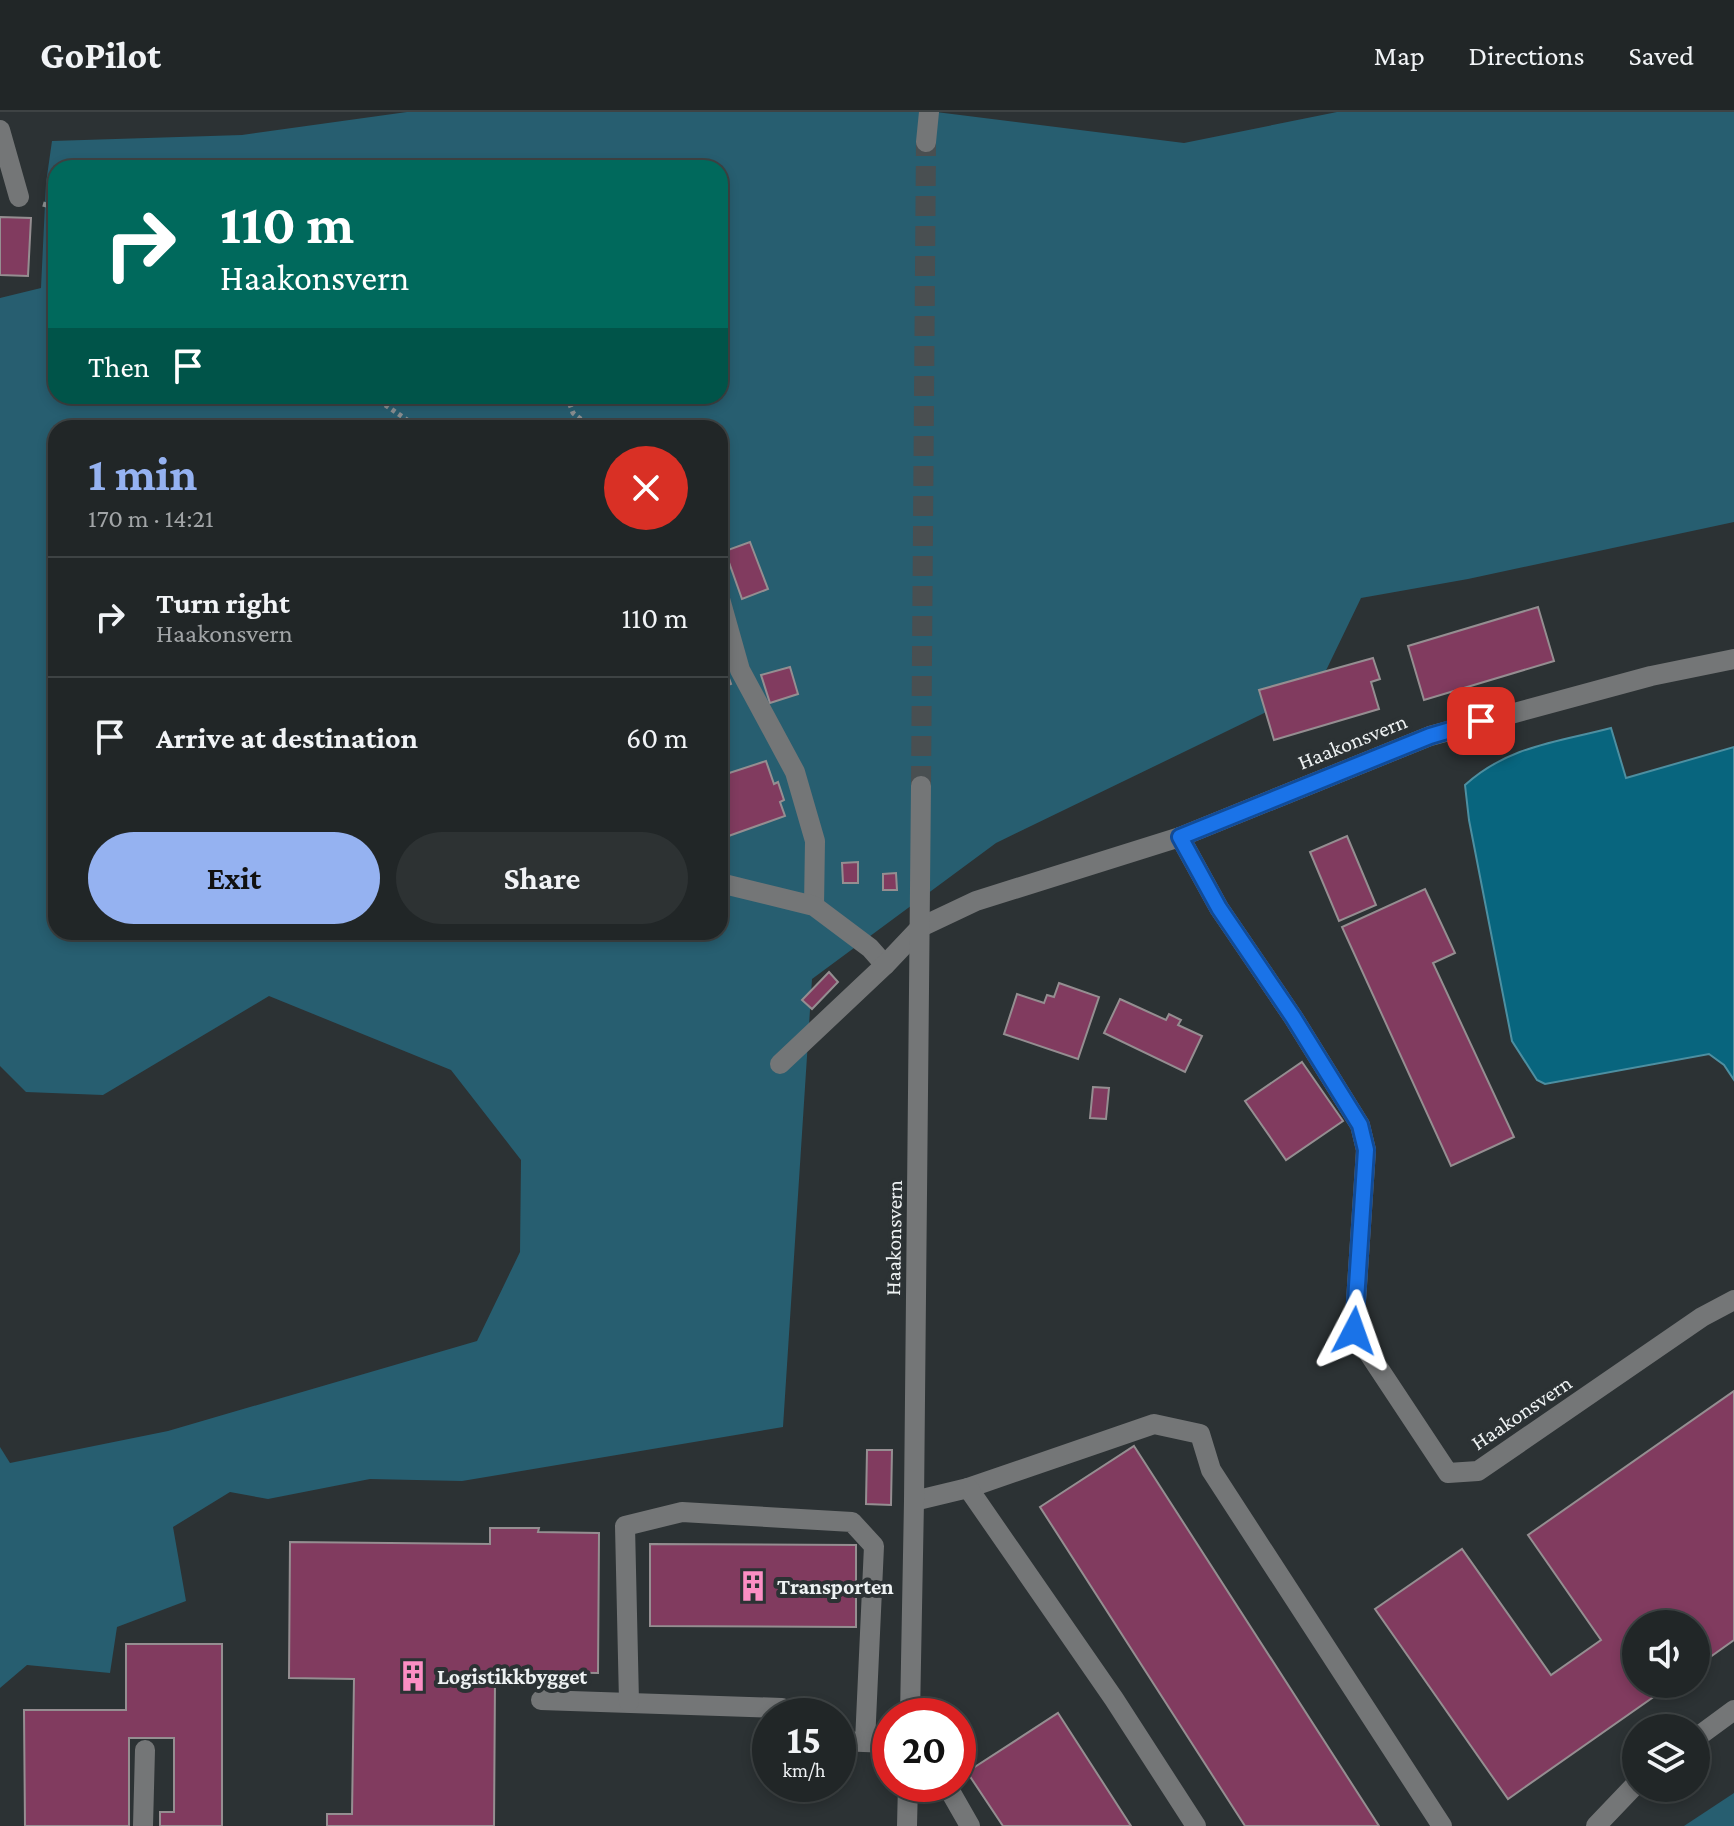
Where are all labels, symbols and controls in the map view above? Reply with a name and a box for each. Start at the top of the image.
text: GoPilot [40,34,161,76]
text: Map [1374,40,1425,71]
text: Directions [1469,40,1584,71]
text: Saved [1628,40,1694,71]
icon: right [88,192,192,296]
text: 110 m [220,193,354,255]
text: Haakonsvern [220,258,409,298]
icon: arrive [166,344,210,388]
text: Then [88,350,150,383]
button: close [604,446,688,530]
text: 1 min [88,447,197,500]
text: 170 m · 14:21 [88,504,214,533]
text: Turn right [156,586,290,619]
icon: right [88,595,132,639]
text: 110 m [621,601,688,634]
text: Haakonsvern [156,619,293,648]
pin [1447,687,1515,755]
icon: arrive [1459,699,1503,743]
street label: Haakonsvern [1294,708,1411,775]
icon: arrive [88,715,132,759]
text: Arrive at destination [156,721,418,754]
text: 60 m [626,721,688,754]
button: Exit [88,832,380,924]
button: Share [396,832,688,924]
street label: Haakonsvern [880,1180,907,1296]
position arrow [1312,1289,1396,1373]
street label: Haakonsvern [1466,1370,1576,1455]
building icon: Transporten [736,1569,770,1603]
place label: Transporten [777,1574,894,1599]
map controls [1622,1610,1710,1802]
button: sound [1622,1610,1710,1698]
building icon: Logistikkbygget [396,1659,430,1693]
place label: Logistikkbygget [437,1664,588,1689]
speed limit sign: 20 [872,1698,976,1802]
button: layers [1622,1714,1710,1802]
text: 15 [787,1717,821,1762]
text: km/h [782,1759,826,1781]

